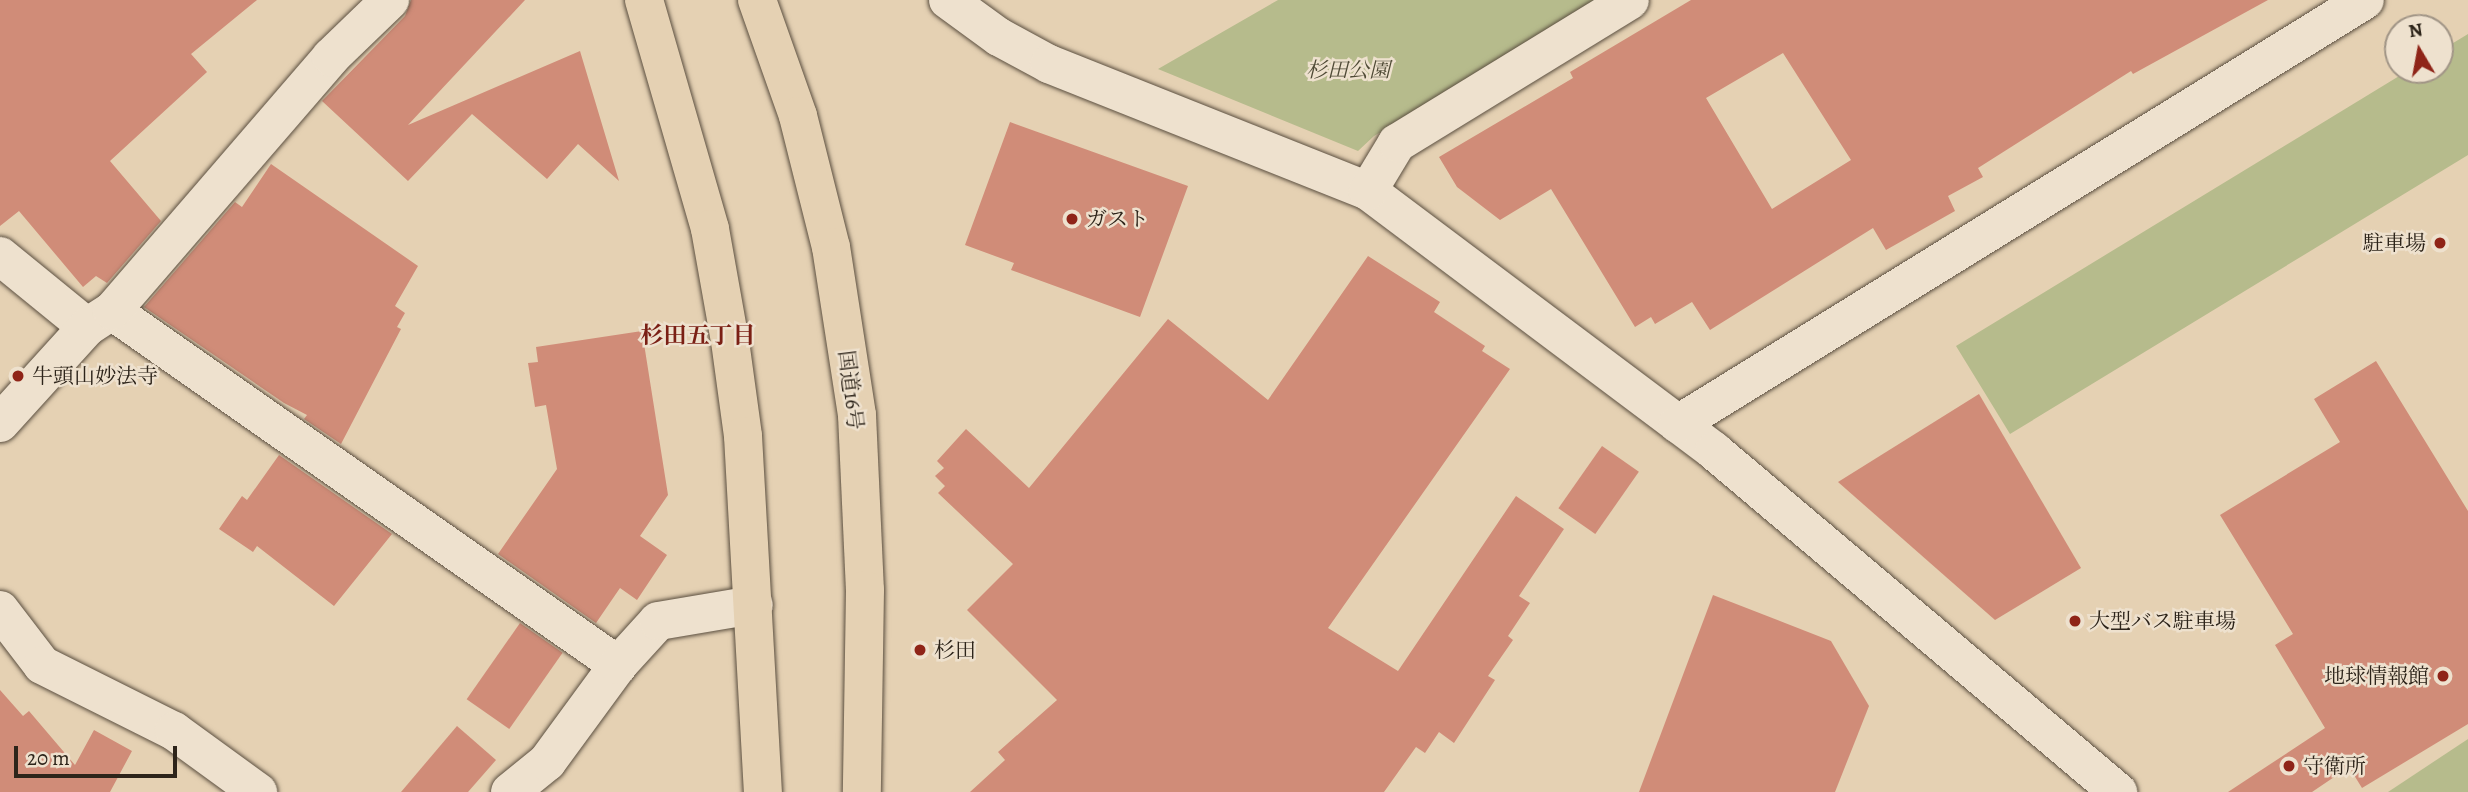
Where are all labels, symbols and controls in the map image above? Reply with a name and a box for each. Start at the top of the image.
north arrow [2384,14,2454,84]
text: N [2407,16,2425,44]
park label: 杉田公園 [1306,57,1390,83]
place label: ガスト [1086,206,1149,232]
marker: ガスト [1064,211,1080,227]
place label: 駐車場 [2363,230,2426,256]
marker: 駐車場 [2432,235,2448,251]
district label: 杉田五丁目 [641,322,755,350]
street label: 国道16号 [834,349,868,431]
place label: 牛頭山妙法寺 [32,363,158,389]
marker: 牛頭山妙法寺 [10,368,26,384]
place label: 大型バス駐車場 [2089,608,2236,634]
marker: 大型バス駐車場 [2067,613,2083,629]
place label: 杉田 [934,637,976,663]
marker: 杉田 [912,642,928,658]
place label: 地球情報館 [2324,663,2429,689]
marker: 地球情報館 [2435,668,2451,684]
scale bar [18,732,180,776]
text: 20 m [27,744,70,772]
place label: 守衛所 [2303,753,2366,779]
marker: 守衛所 [2281,758,2297,774]

